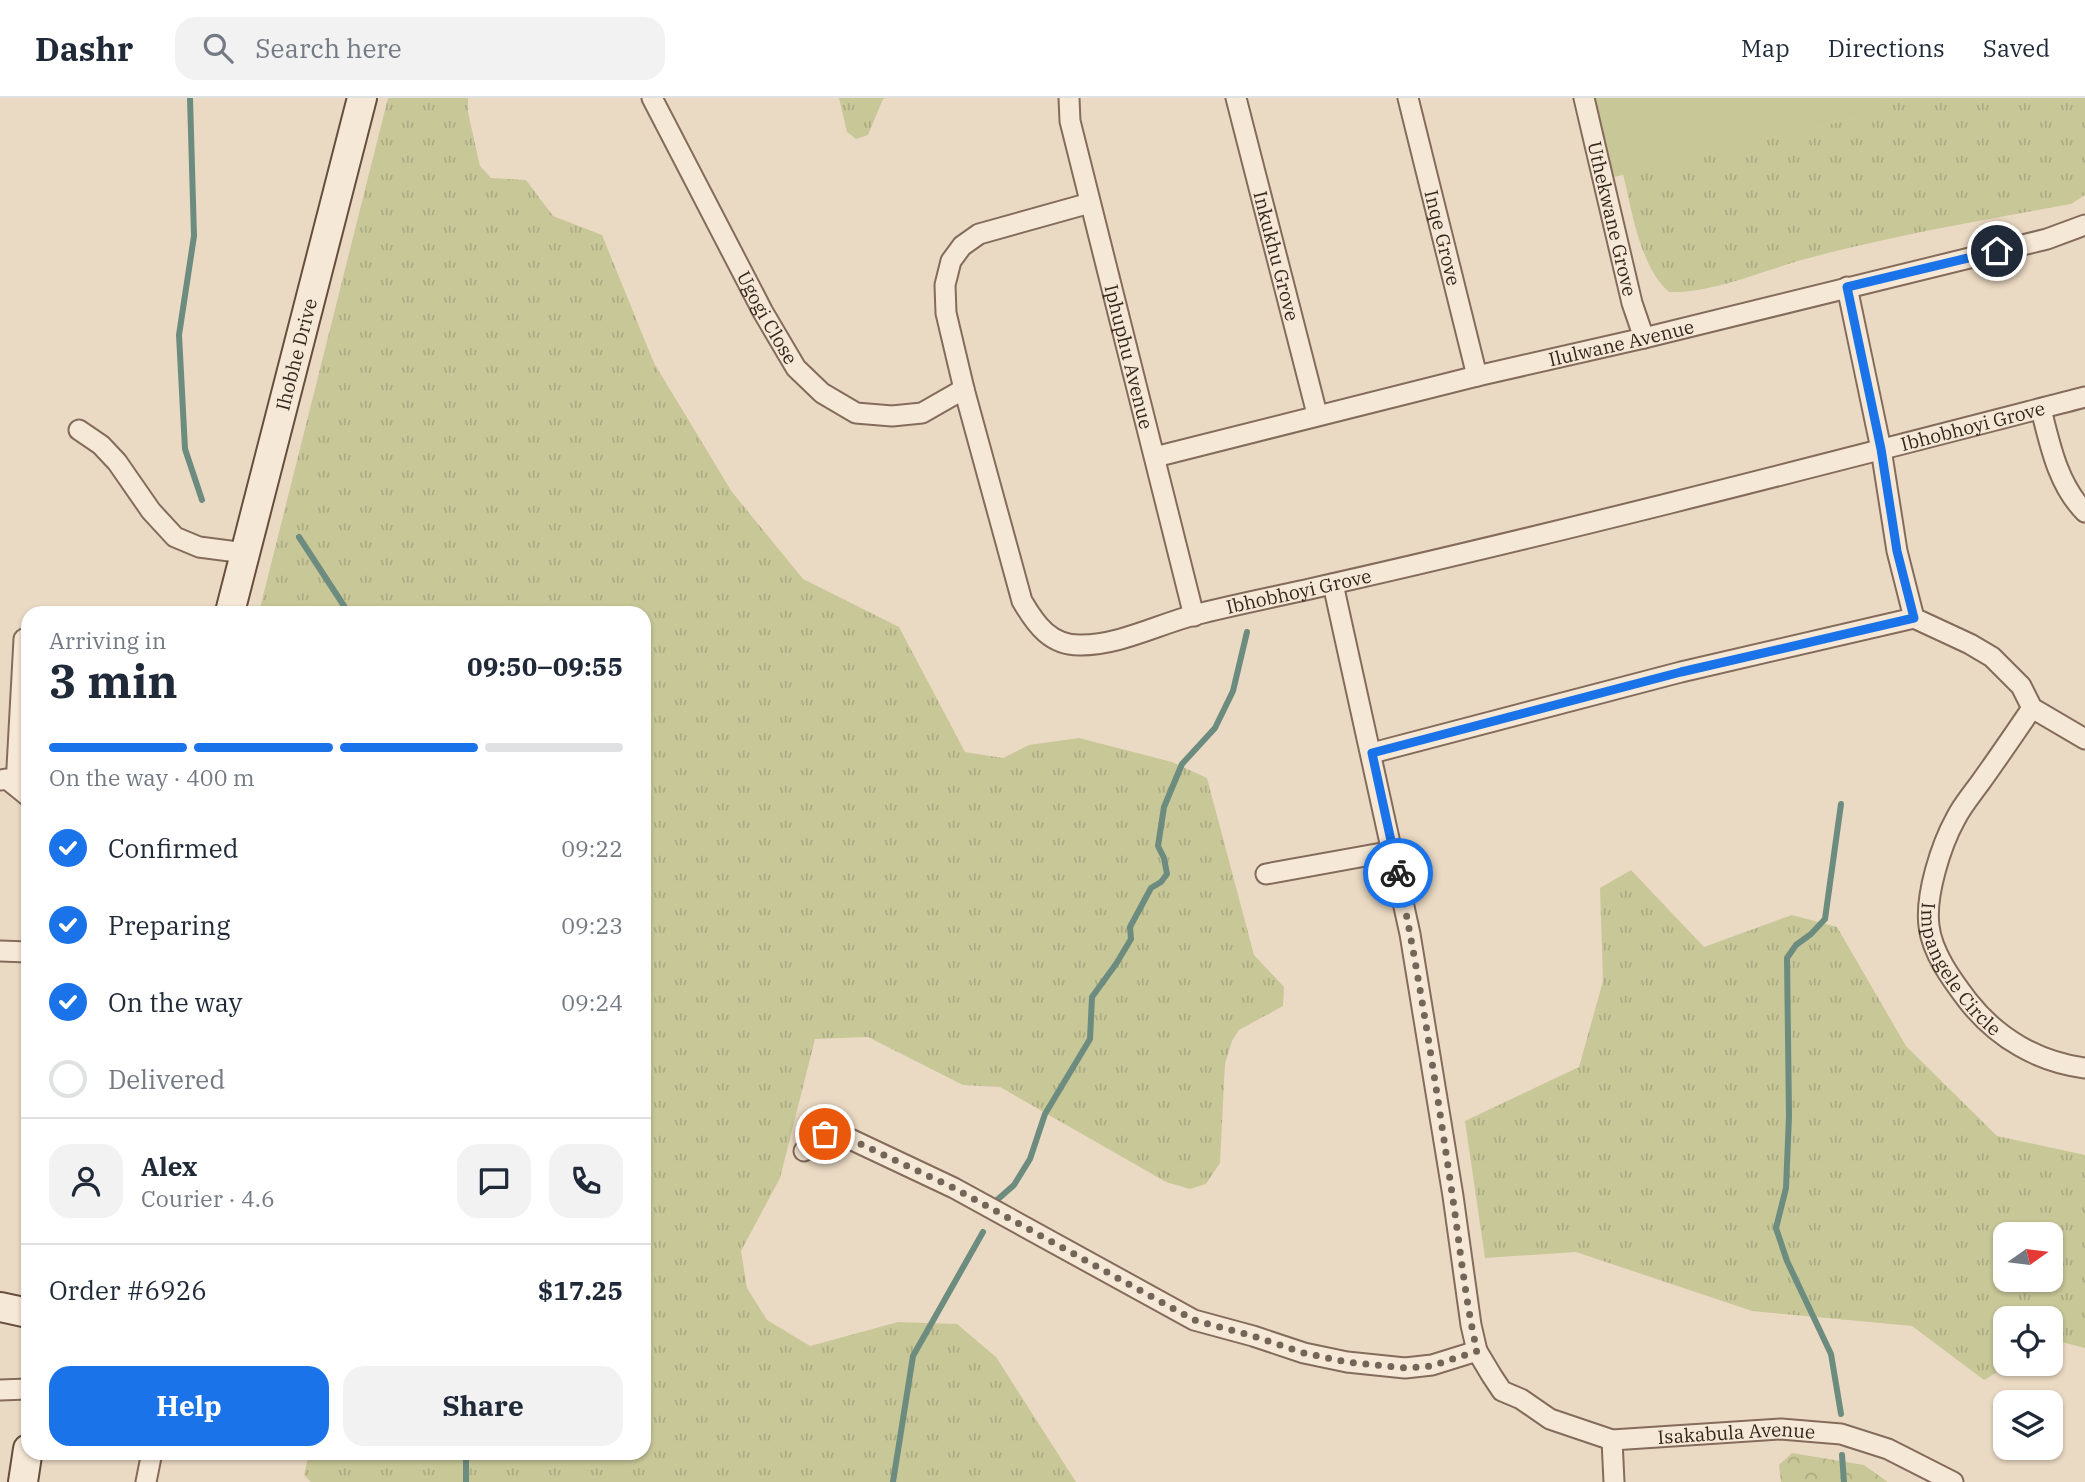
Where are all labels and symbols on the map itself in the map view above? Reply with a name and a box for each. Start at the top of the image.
street label: Uthekwane Grove [1583,139,1642,299]
street label: Inkukhu Grove [1248,188,1305,323]
street label: Inqe Grove [1419,188,1466,288]
pin [1967,221,2027,281]
street label: Ugogi Close [732,267,803,369]
street label: Iphuphu Avenue [1099,282,1159,432]
street label: Ihobhe Drive [270,296,322,413]
street label: Ilulwane Avenue [1546,314,1696,371]
street label: Ibhobhoyi Grove [1898,396,2047,456]
street label: Ibhobhoyi Grove [1224,563,1373,619]
courier [1363,838,1433,908]
street label: Impangele Circle [1916,902,2006,1041]
pin [795,1104,855,1164]
north arrow [1993,1222,2063,1292]
street label: Isakabula Avenue [1657,1417,1816,1449]

